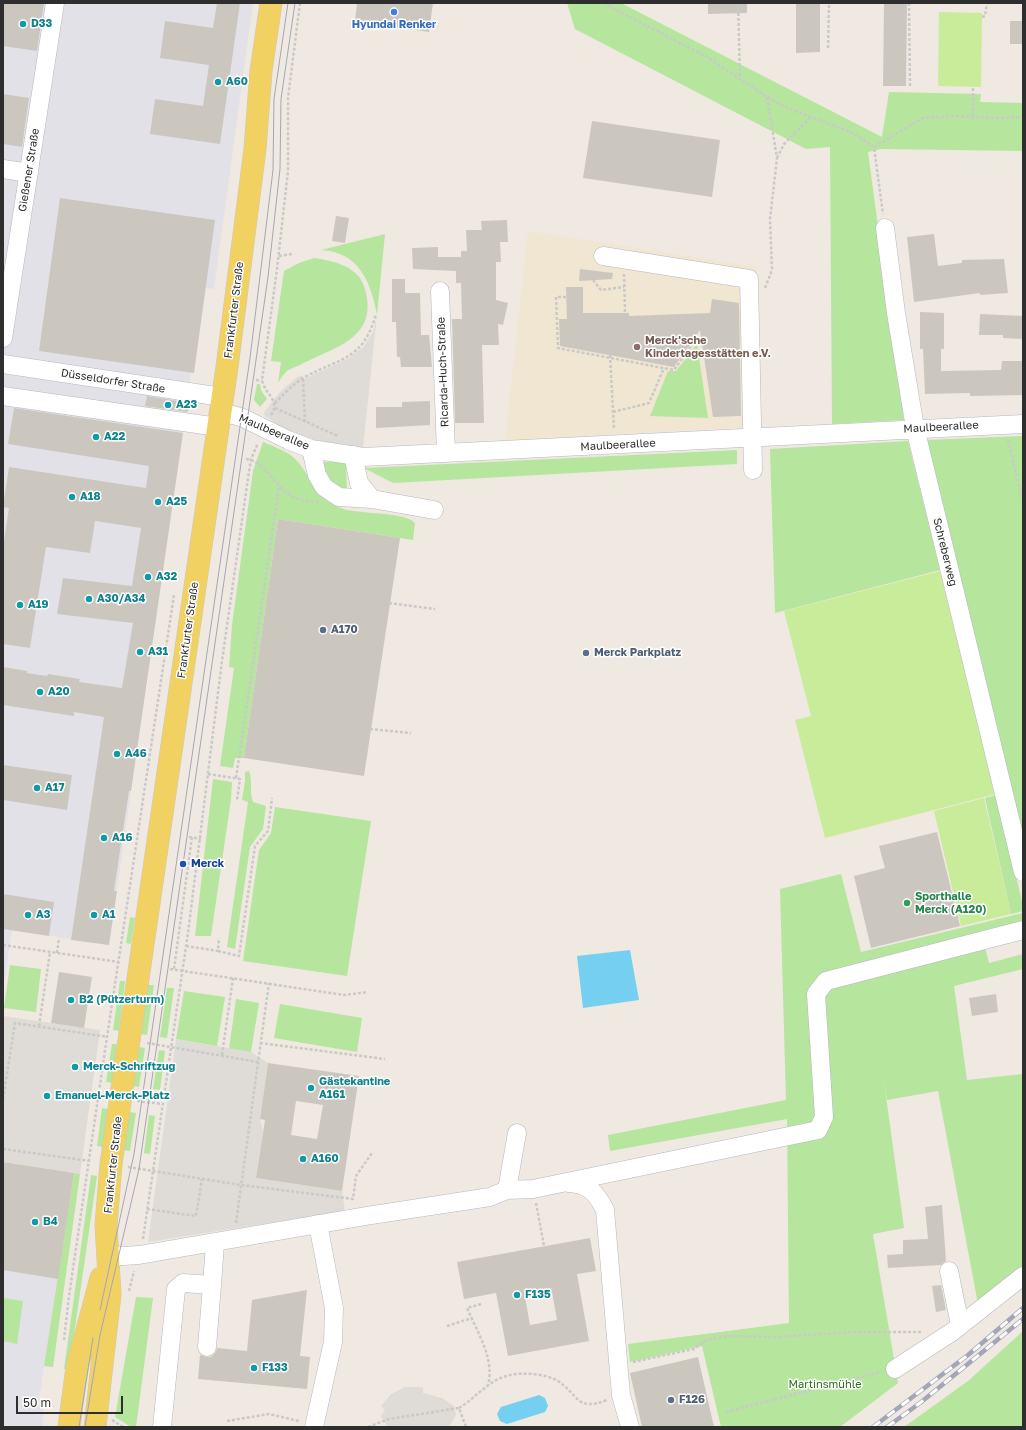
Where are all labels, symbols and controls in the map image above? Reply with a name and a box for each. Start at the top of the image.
marker: Hyundai Renker [389,7,399,17]
place label: D33 [31,17,52,31]
place label: Hyundai Renker [352,18,436,32]
marker: D33 [18,19,28,29]
place label: A60 [226,75,248,89]
marker: A60 [213,77,223,87]
street label: Gießener Straße [16,127,42,213]
street label: Frankfurter Straße [222,261,246,359]
street label: Ricarda-Huch-Straße [434,317,452,427]
place label: Merck'sche Kindertagesstätten e.V. [645,334,771,360]
marker: Merck'sche Kindertagesstätten e.V. [632,342,642,352]
street label: Düsseldorfer Straße [60,366,166,396]
place label: A23 [176,398,197,412]
marker: A23 [163,400,173,410]
street label: Maulbeerallee [237,411,311,453]
street label: Maulbeerallee [903,418,979,436]
place label: A22 [104,430,125,444]
marker: A22 [91,432,101,442]
street label: Maulbeerallee [580,436,656,454]
place label: A18 [80,490,101,504]
marker: A18 [67,492,77,502]
place label: A25 [166,495,187,509]
marker: A25 [153,497,163,507]
street label: Schreberweg [930,516,960,588]
place label: A32 [156,570,177,584]
marker: A32 [143,572,153,582]
street label: Frankfurter Straße [175,581,201,679]
place label: A30/A34 [97,592,145,606]
marker: A30/A34 [84,594,94,604]
place label: A19 [28,598,48,612]
marker: A19 [15,600,25,610]
place label: A170 [331,623,358,637]
marker: A170 [318,625,328,635]
place label: A31 [148,645,168,659]
place label: Merck Parkplatz [594,646,681,660]
marker: A31 [135,647,145,657]
marker: Merck Parkplatz [581,648,591,658]
place label: A20 [48,685,70,699]
marker: A20 [35,687,45,697]
place label: A46 [125,747,147,761]
marker: A46 [112,749,122,759]
place label: A17 [45,781,64,795]
marker: A17 [32,783,42,793]
place label: A16 [112,831,132,845]
marker: A16 [99,833,109,843]
place label: Merck [191,857,224,871]
marker: Merck [178,859,188,869]
place label: Sporthalle Merck (A120) [915,890,987,916]
marker: Sporthalle Merck (A120) [902,898,912,908]
place label: A3 [36,908,51,922]
place label: A1 [102,908,115,922]
marker: A3 [23,910,33,920]
marker: A1 [89,910,99,920]
place label: B2 (Pützerturm) [79,993,164,1007]
marker: B2 (Pützerturm) [66,995,76,1005]
place label: Merck-Schriftzug [83,1060,175,1074]
marker: Merck-Schriftzug [70,1062,80,1072]
place label: Gästekantine A161 [319,1075,390,1101]
marker: Gästekantine A161 [306,1083,316,1093]
place label: Emanuel-Merck-Platz [55,1089,170,1103]
marker: Emanuel-Merck-Platz [42,1091,52,1101]
street label: Frankfurter Straße [101,1116,125,1214]
place label: A160 [311,1152,339,1166]
marker: A160 [298,1154,308,1164]
place label: B4 [43,1215,58,1229]
marker: B4 [30,1217,40,1227]
place label: F135 [525,1288,551,1302]
marker: F135 [512,1290,522,1300]
place label: F133 [262,1361,288,1375]
marker: F133 [249,1363,259,1373]
park label: Martinsmühle [788,1378,862,1392]
scale bar [18,1388,125,1414]
place label: F126 [679,1393,705,1407]
text: 50 m [23,1395,51,1410]
marker: F126 [666,1395,676,1405]

